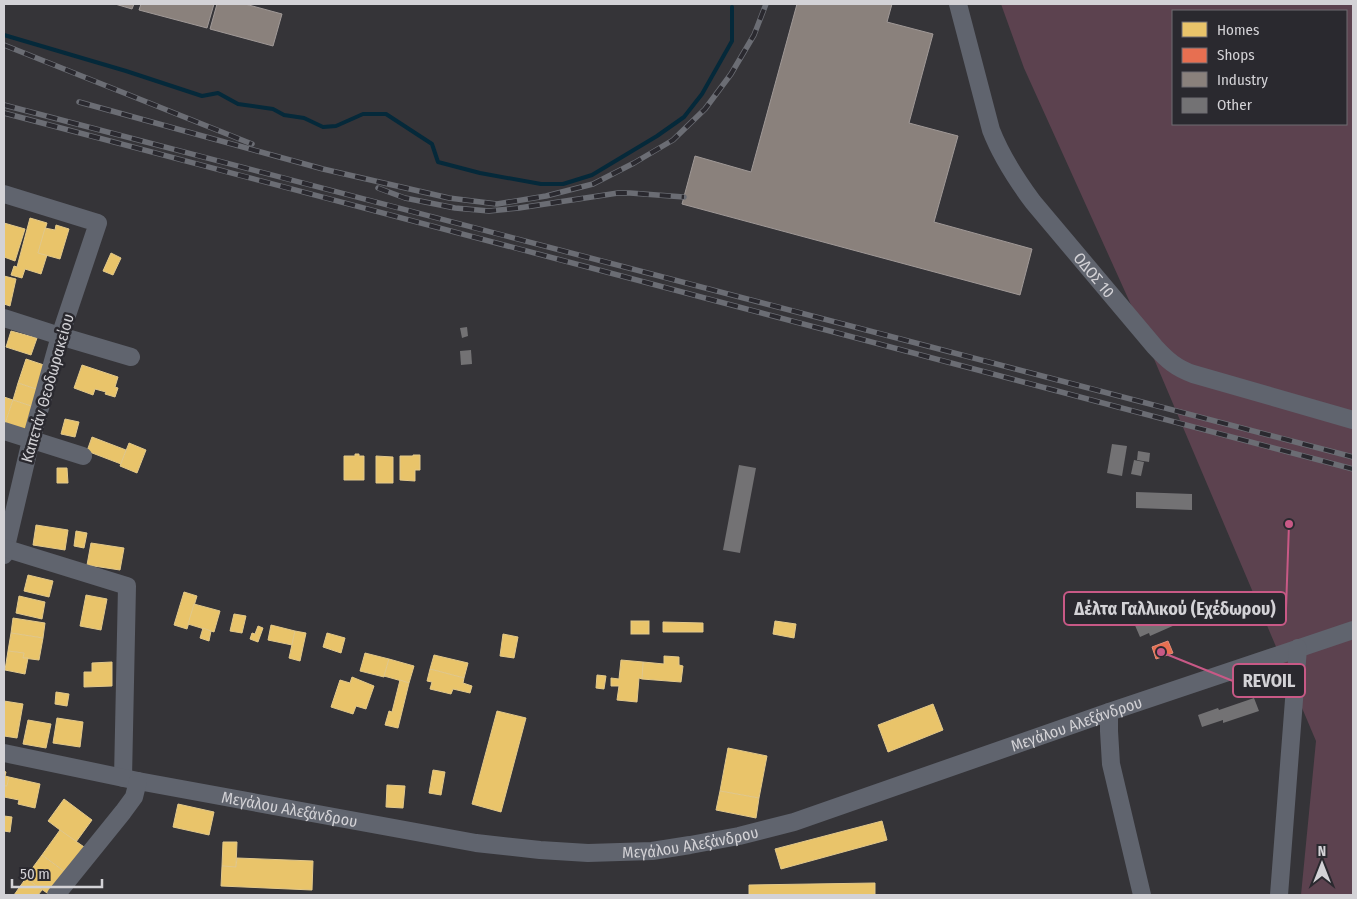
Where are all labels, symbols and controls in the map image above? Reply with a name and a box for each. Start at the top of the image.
legend [1172,10,1347,125]
text: Homes [1217,21,1259,39]
text: Shops [1217,46,1255,64]
text: Industry [1217,71,1268,89]
text: Other [1217,96,1253,114]
street label: ΟΔΟΣ 10 [1069,249,1118,302]
street label: Καπετάν Θεοδωρακείου [17,312,78,465]
callout: Δέλτα Γαλλικού (Εχέδωρου) [1064,592,1286,625]
text: Δέλτα Γαλλικού (Εχέδωρου) [1073,598,1276,620]
callout: REVOIL [1233,664,1305,697]
text: REVOIL [1243,670,1296,692]
street label: Μεγάλου Αλεξάνδρου [1008,693,1145,756]
street label: Μεγάλου Αλεξάνδρου [220,788,359,831]
street label: Μεγάλου Αλεξάνδρου [622,822,760,862]
north arrow [1297,839,1347,889]
text: N [1318,843,1326,860]
scale bar [12,856,102,888]
text: 50 m [20,865,50,883]

